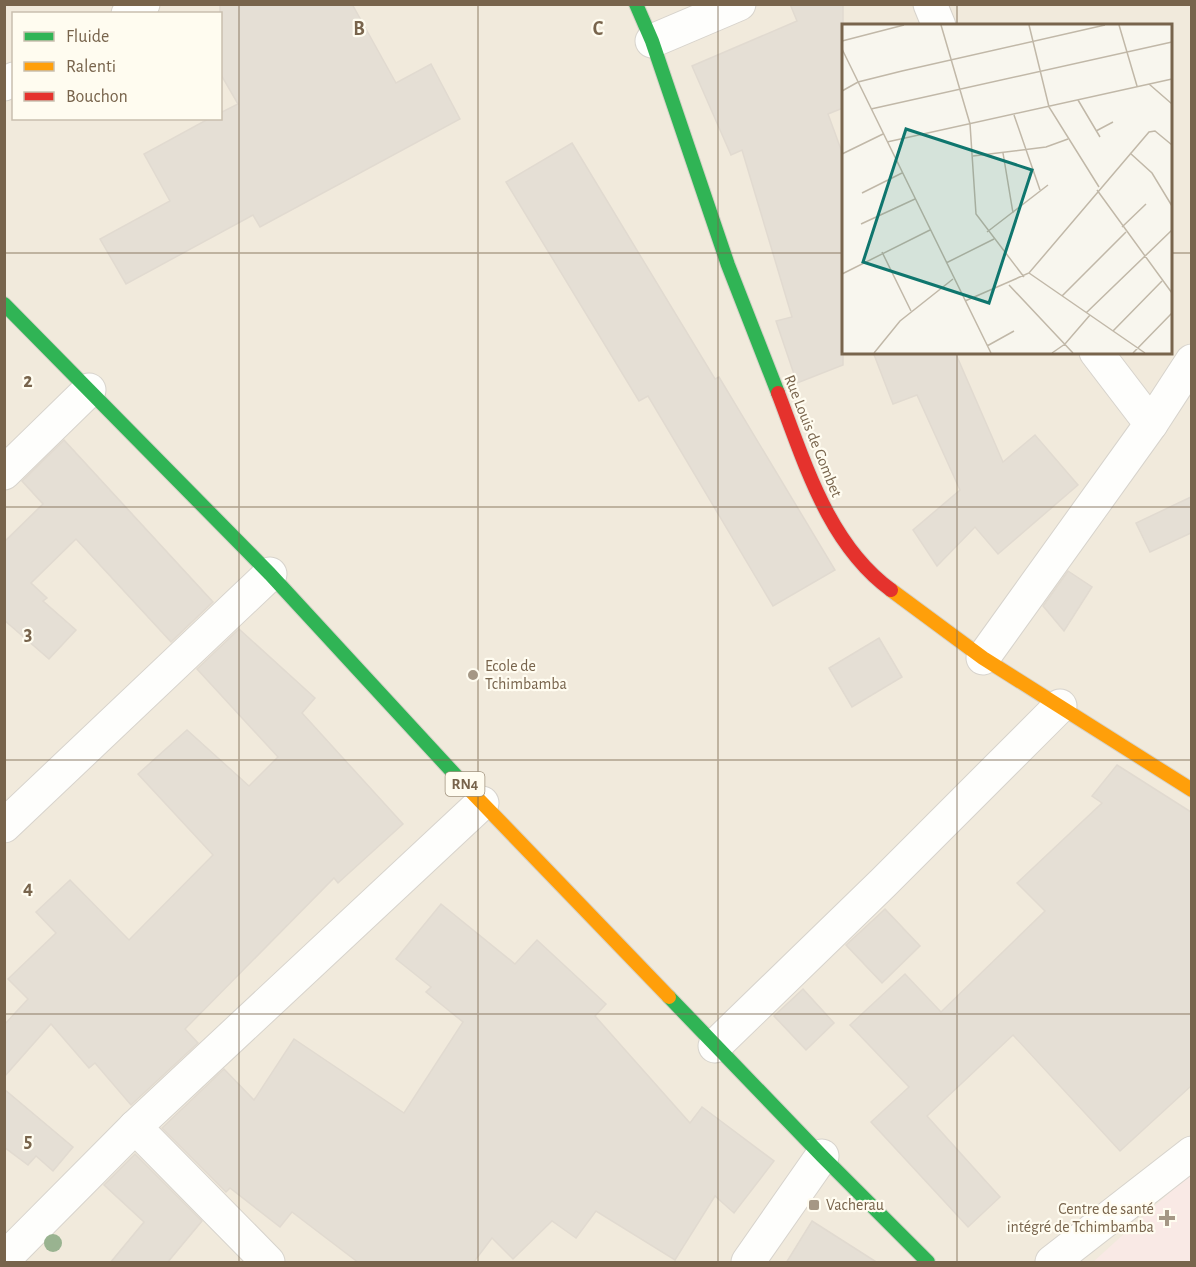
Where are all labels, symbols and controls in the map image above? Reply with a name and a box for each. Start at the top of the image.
legend [12,12,222,120]
text: B [353,19,365,39]
text: C [593,19,604,39]
inset map [842,24,1172,354]
text: Fluide [66,28,109,46]
text: Ralenti [66,58,116,76]
text: Bouchon [66,88,128,106]
text: 2 [23,371,33,391]
street label: Rue Louis de Gombet [781,373,845,499]
text: 3 [24,624,32,644]
place label: Ecole de Tchimbamba [485,658,567,692]
marker: Ecole de Tchimbamba [466,668,480,682]
road number: RN4 [446,772,484,796]
text: 4 [23,878,33,898]
text: 5 [24,1131,32,1151]
place label: Vacherau [826,1197,884,1213]
marker: Vacherau [807,1198,821,1212]
place label: Centre de santé intégré de Tchimbamba [1007,1201,1154,1235]
marker: Centre de santé intégré de Tchimbamba [1158,1209,1176,1227]

